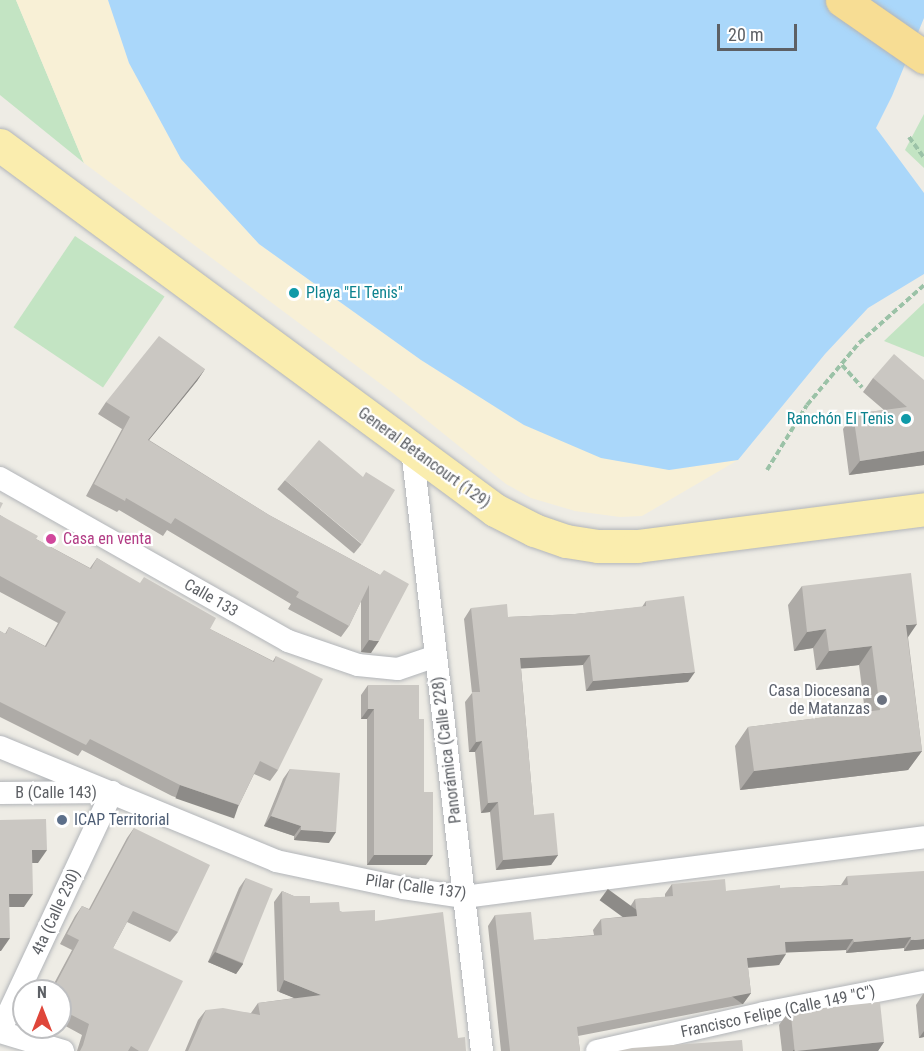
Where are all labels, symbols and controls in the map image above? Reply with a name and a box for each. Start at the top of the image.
scale bar [720,12,800,50]
text: 20 m [728,24,763,45]
place label: Playa "El Tenis" [306,283,403,303]
marker: Playa "El Tenis" [287,286,301,300]
street label: General Betancourt (129) [354,404,494,512]
place label: Ranchón El Tenis [786,409,894,429]
marker: Ranchón El Tenis [899,412,913,426]
place label: Casa en venta [63,529,152,549]
marker: Casa en venta [44,532,58,546]
street label: Calle 133 [181,575,241,621]
street label: Panorámica (Calle 228) [428,675,466,825]
place label: Casa Diocesana de Matanzas [769,681,870,719]
marker: Casa Diocesana de Matanzas [875,693,889,707]
street label: B (Calle 143) [15,783,97,803]
place label: ICAP Territorial [74,810,170,830]
marker: ICAP Territorial [55,813,69,827]
street label: 4ta (Calle 230) [28,866,84,958]
street label: Pilar (Calle 137) [364,870,468,904]
north arrow [12,979,72,1039]
street label: Francisco Felipe (Calle 149 "C") [679,982,877,1042]
text: N [37,983,47,1002]

